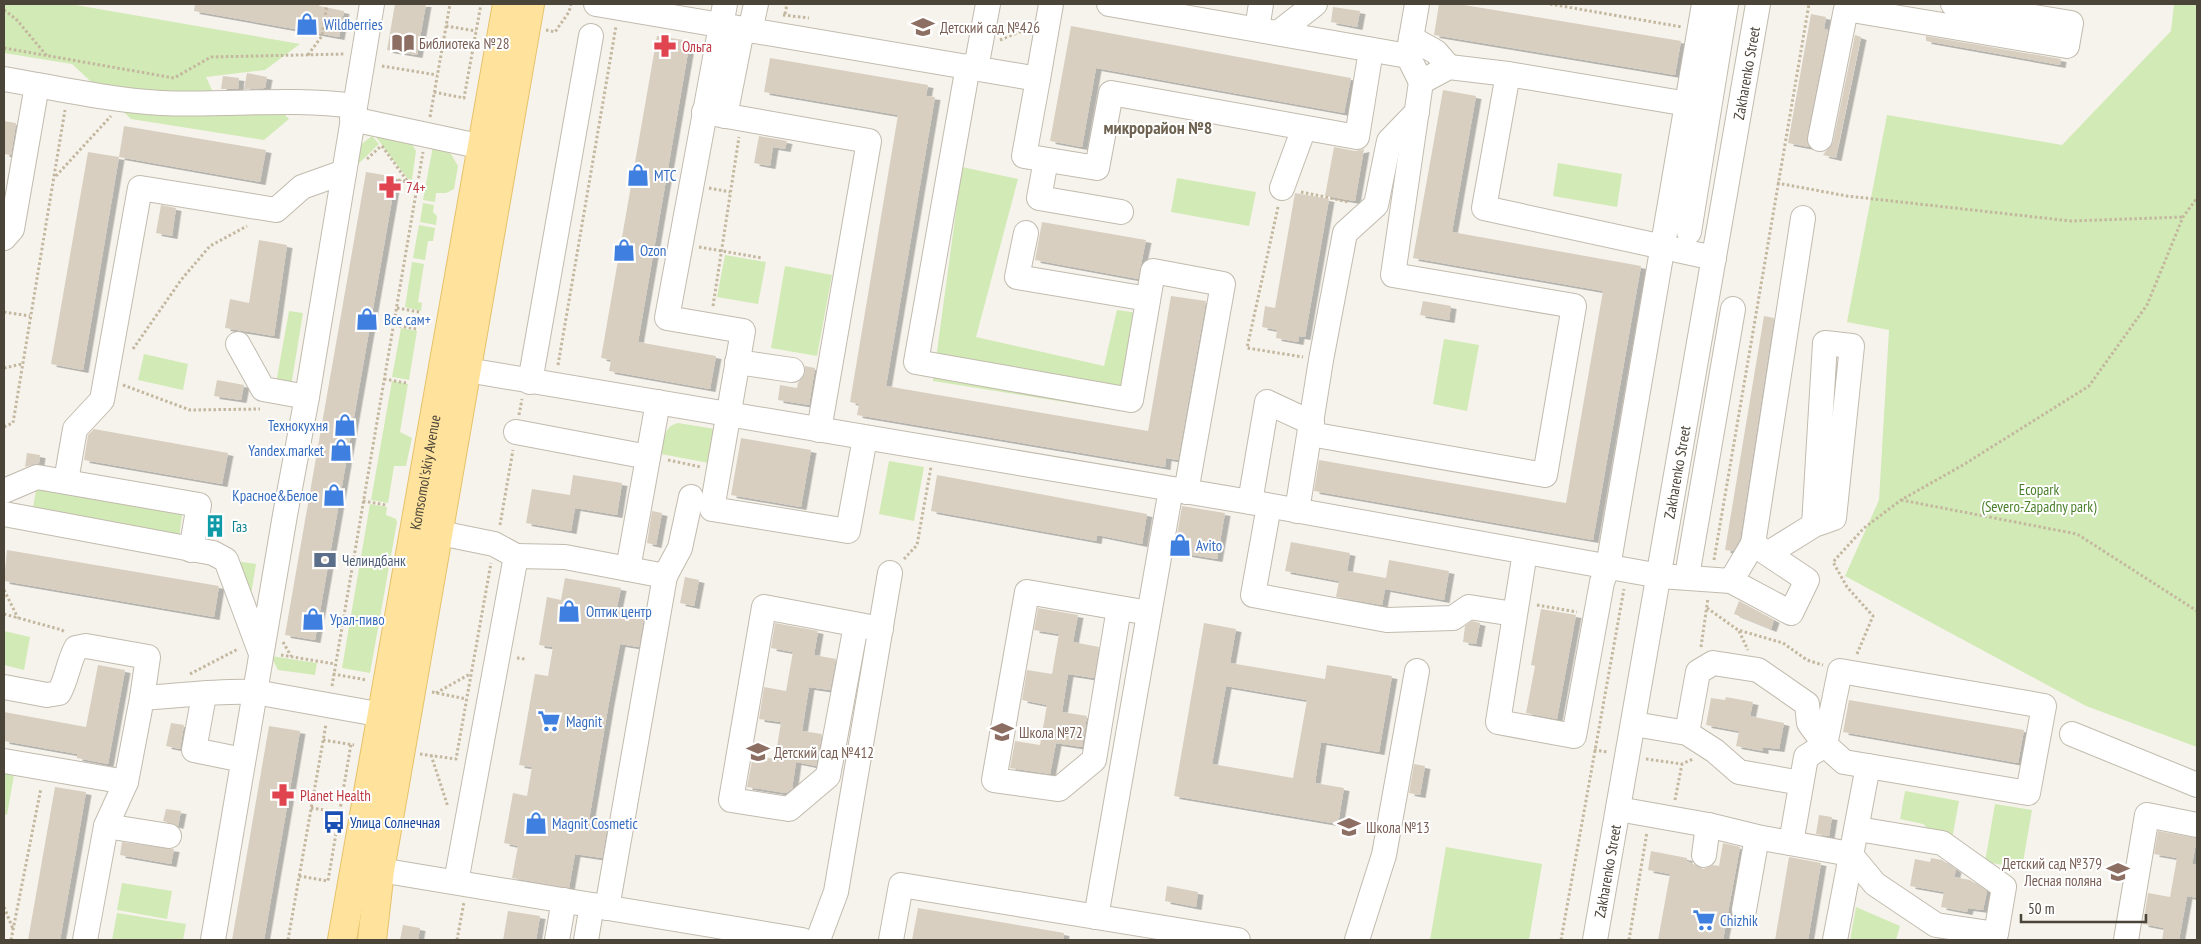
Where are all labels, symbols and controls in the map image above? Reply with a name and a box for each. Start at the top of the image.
shop icon: Wildberries [294,11,320,37]
school or university icon: Детский сад №426 [910,14,936,40]
place label: Wildberries [324,15,383,34]
place label: Детский сад №426 [940,18,1040,37]
street label: Zakharenko Street [1729,25,1763,121]
library icon: Библиотека №28 [390,30,416,56]
pharmacy icon: Ольга [652,33,678,59]
place label: Библиотека №28 [419,34,509,53]
place label: Ольга [682,37,712,56]
district label: микрорайон №8 [1104,116,1212,139]
shop icon: МТС [625,162,651,188]
place label: МТС [654,166,677,185]
pharmacy icon: 74+ [377,174,403,200]
place label: 74+ [406,178,426,197]
shop icon: Ozon [611,237,637,263]
place label: Ozon [640,241,666,260]
shop icon: Все сам+ [354,306,380,332]
place label: Все сам+ [384,310,431,329]
shop icon: Технокухня [332,412,358,438]
street label: Komsomol'skiy Avenue [405,413,444,531]
place label: Технокухня [268,416,328,435]
street label: Zakharenko Street [1659,424,1694,520]
shop icon: Yandex.market [328,437,354,463]
place label: Yandex.market [248,441,324,460]
park label: Ecopark (Severo-Zapadny park) [1981,480,2097,516]
shop icon: Красное&Белое [321,482,347,508]
place label: Красное&Белое [232,486,318,505]
building icon: Газ [202,513,228,539]
place label: Газ [232,517,247,536]
shop icon: Avito [1167,532,1193,558]
place label: Avito [1196,536,1222,555]
bank icon: Челиндбанк [312,547,338,573]
place label: Челиндбанк [342,551,406,570]
shop icon: Оптик центр [556,598,582,624]
place label: Оптик центр [586,602,652,621]
shop icon: Урал-пиво [300,606,326,632]
place label: Урал-пиво [330,610,385,629]
supermarket icon: Magnit [536,708,562,734]
place label: Magnit [566,712,602,731]
school or university icon: Школа №72 [989,719,1015,745]
place label: Школа №72 [1019,723,1083,742]
school or university icon: Детский сад №412 [745,739,771,765]
place label: Детский сад №412 [774,743,874,762]
pharmacy icon: Planet Health [270,782,296,808]
place label: Planet Health [300,786,371,805]
bus stop icon: Улица Солнечная [321,809,347,835]
shop icon: Magnit Cosmetic [523,810,549,836]
place label: Улица Солнечная [350,813,440,832]
place label: Magnit Cosmetic [552,814,639,833]
school or university icon: Школа №13 [1336,814,1362,840]
place label: Школа №13 [1366,818,1430,837]
street label: Zakharenko Street [1590,823,1624,919]
place label: Детский сад №379 Лесная поляна [2002,854,2102,890]
school or university icon: Детский сад №379 Лесная поляна [2105,859,2131,885]
scale bar [2021,892,2146,924]
text: 50 m [2028,899,2054,918]
supermarket icon: Chizhik [1691,907,1717,933]
place label: Chizhik [1720,911,1758,930]

